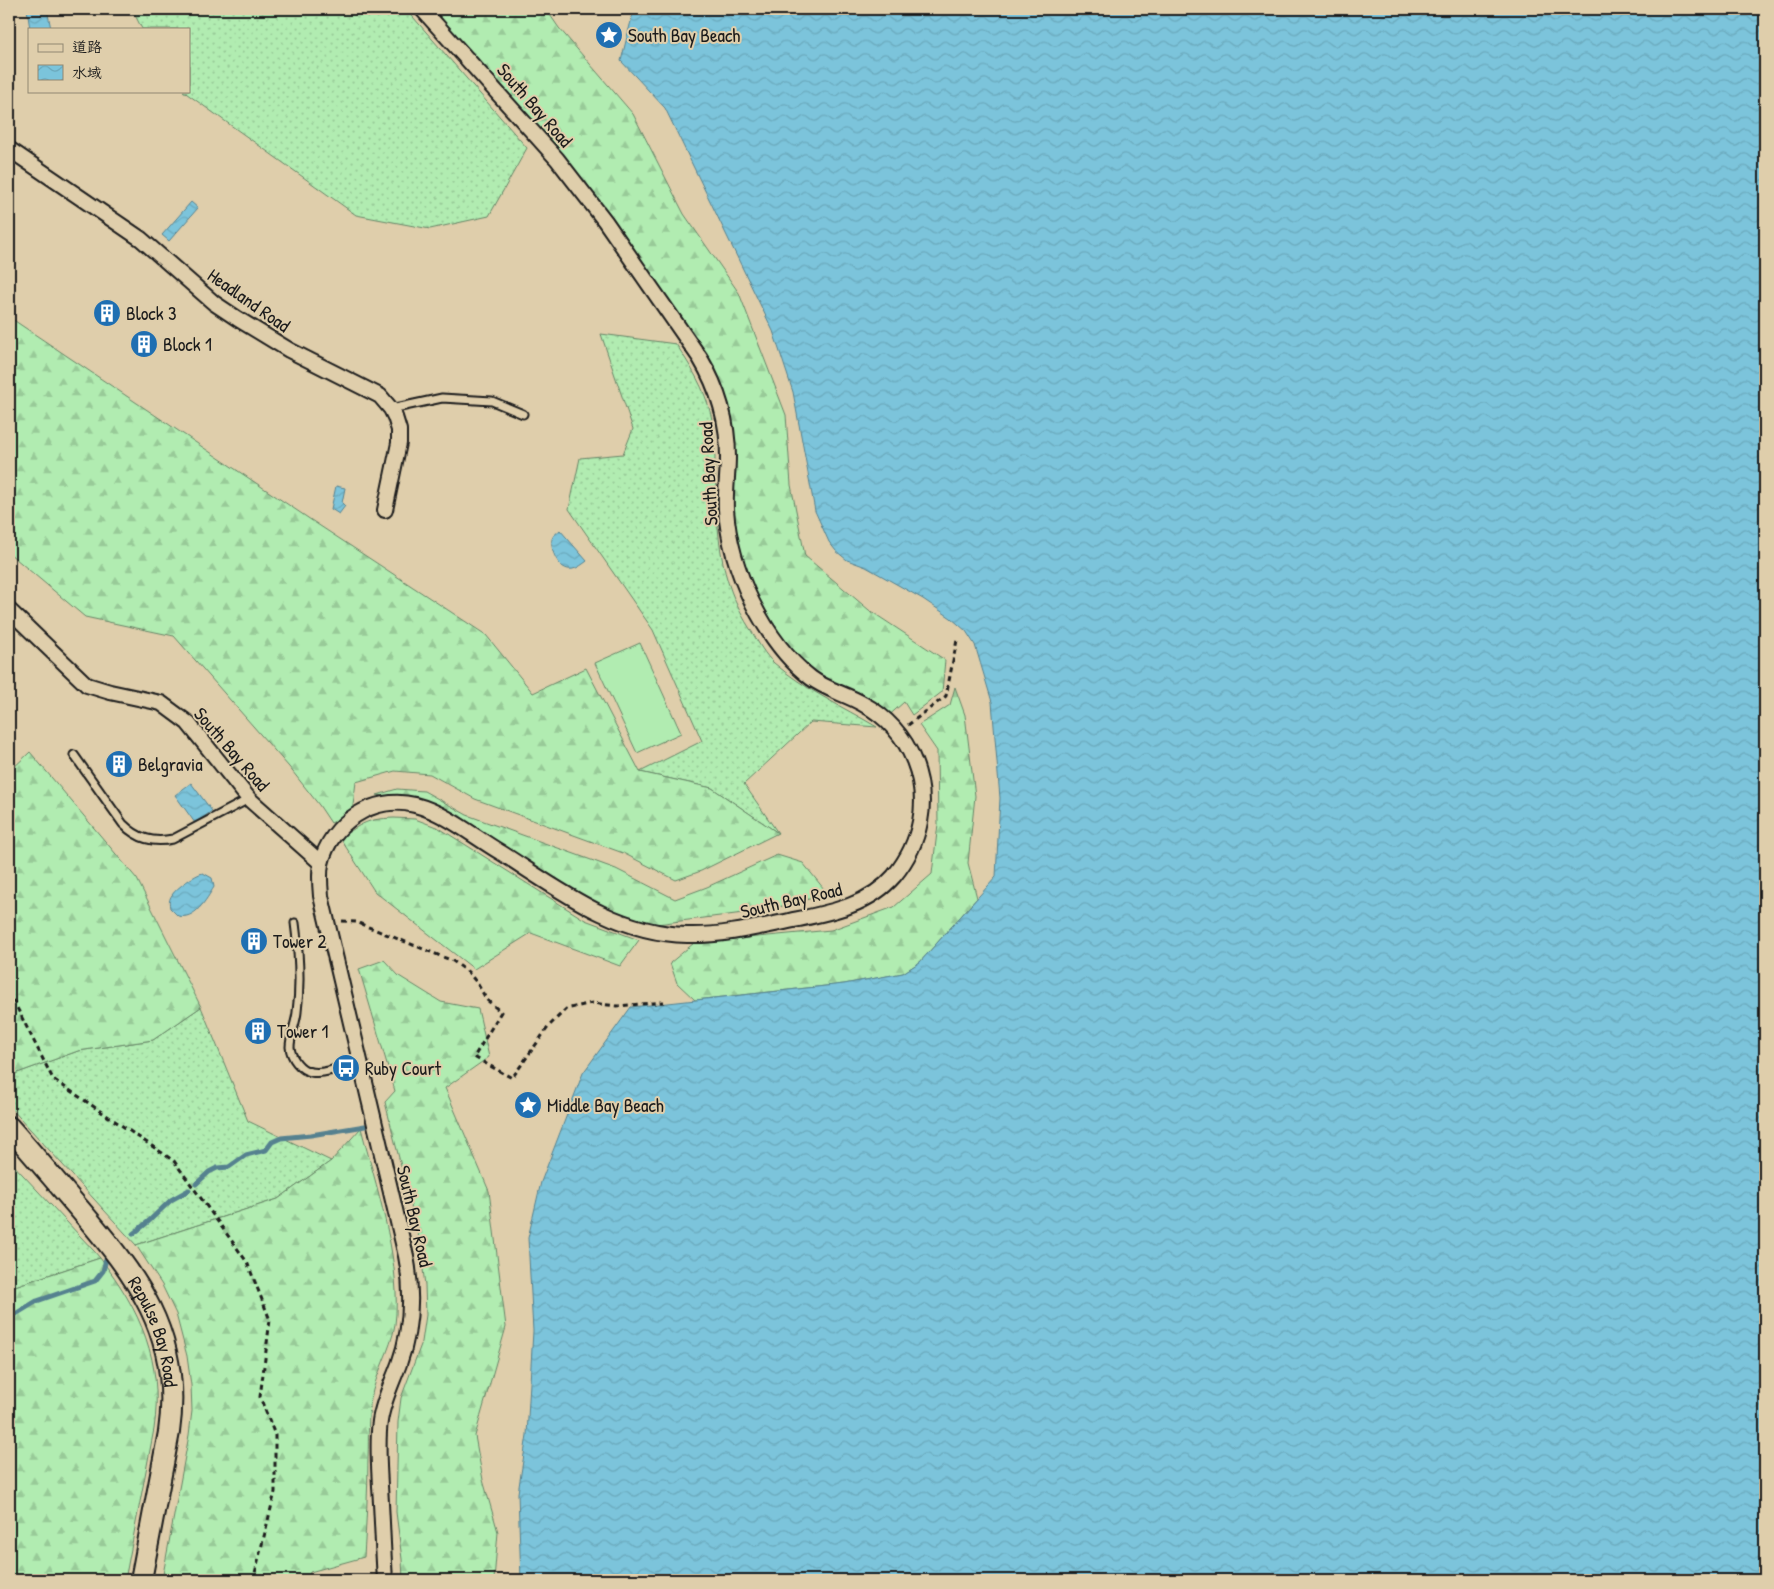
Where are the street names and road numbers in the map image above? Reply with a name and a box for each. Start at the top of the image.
street label: South Bay Road [491,57,579,153]
street label: Headland Road [202,262,296,338]
street label: South Bay Road [692,421,724,526]
street label: South Bay Road [188,701,276,797]
street label: South Bay Road [738,876,845,924]
street label: South Bay Road [391,1163,439,1270]
street label: Repulse Bay Road [122,1271,184,1389]

